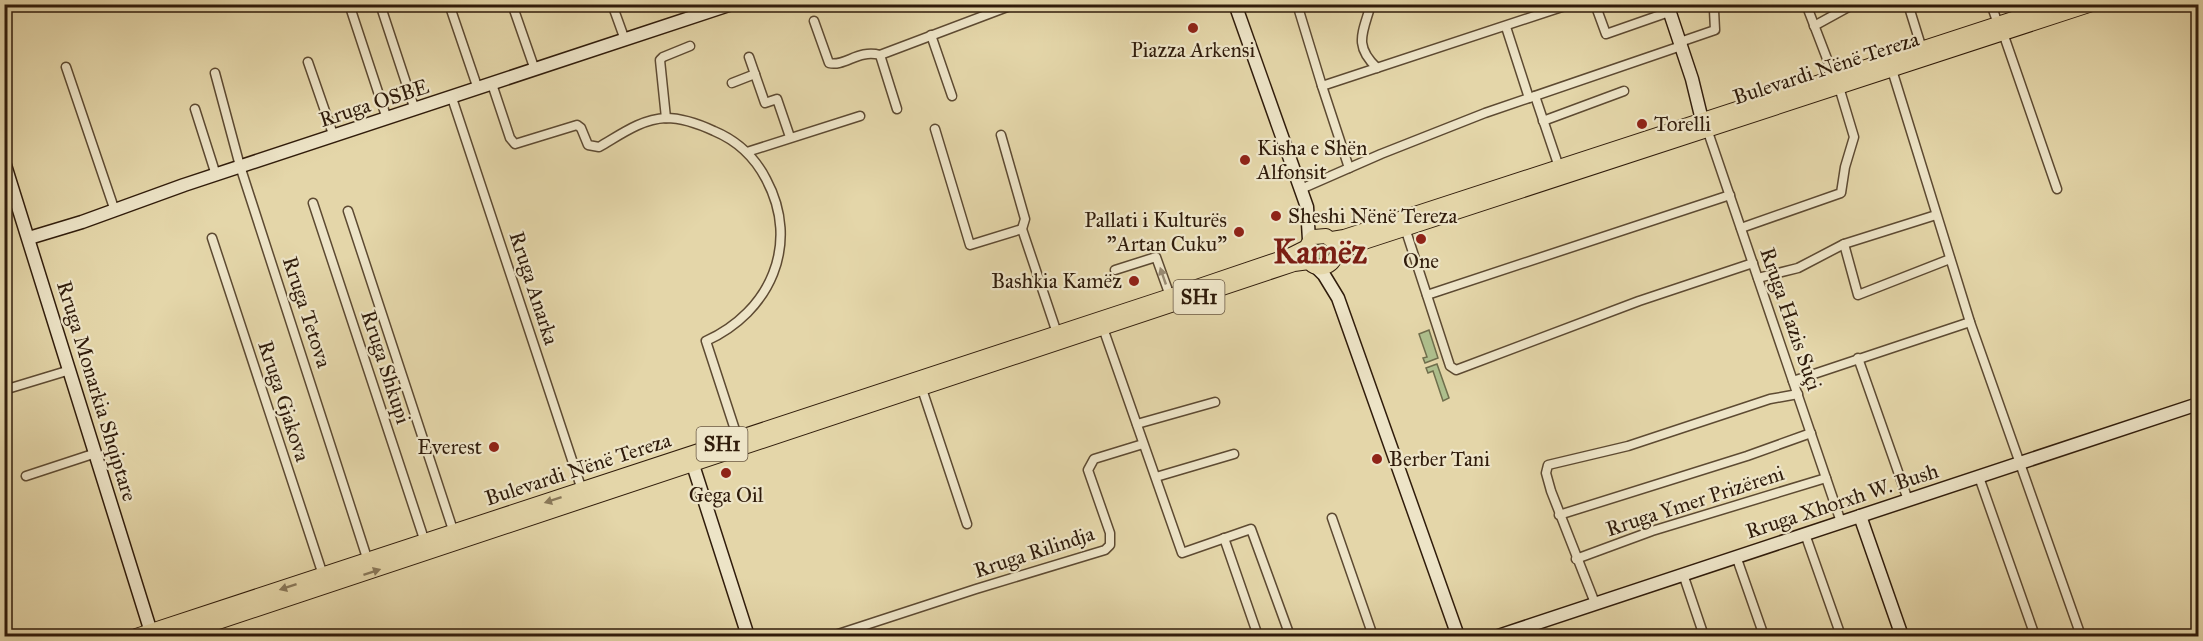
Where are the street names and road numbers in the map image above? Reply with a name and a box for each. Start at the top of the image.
street label: Bulevardi Nënë Tereza [1730,26,1922,110]
street label: Rruga OSBE [316,73,432,133]
street label: Rruga Anarka [503,228,565,348]
street label: Rruga Hazis Suçi [1754,244,1828,394]
street label: Rruga Tetova [277,253,337,371]
street label: Rruga Monarkia Shqiptare [51,278,143,504]
road number: SH1 [1174,280,1224,314]
street label: Rruga Shkupi [355,307,417,427]
street label: Rruga Gjakova [252,337,316,465]
street label: Bulevardi Nënë Tereza [482,427,674,511]
road number: SH1 [696,427,748,461]
street label: Rruga Xhorxh W. Bush [1742,457,1942,544]
street label: Rruga Ymer Prizëreni [1603,460,1788,542]
street label: Rruga Rilindja [971,520,1098,584]

